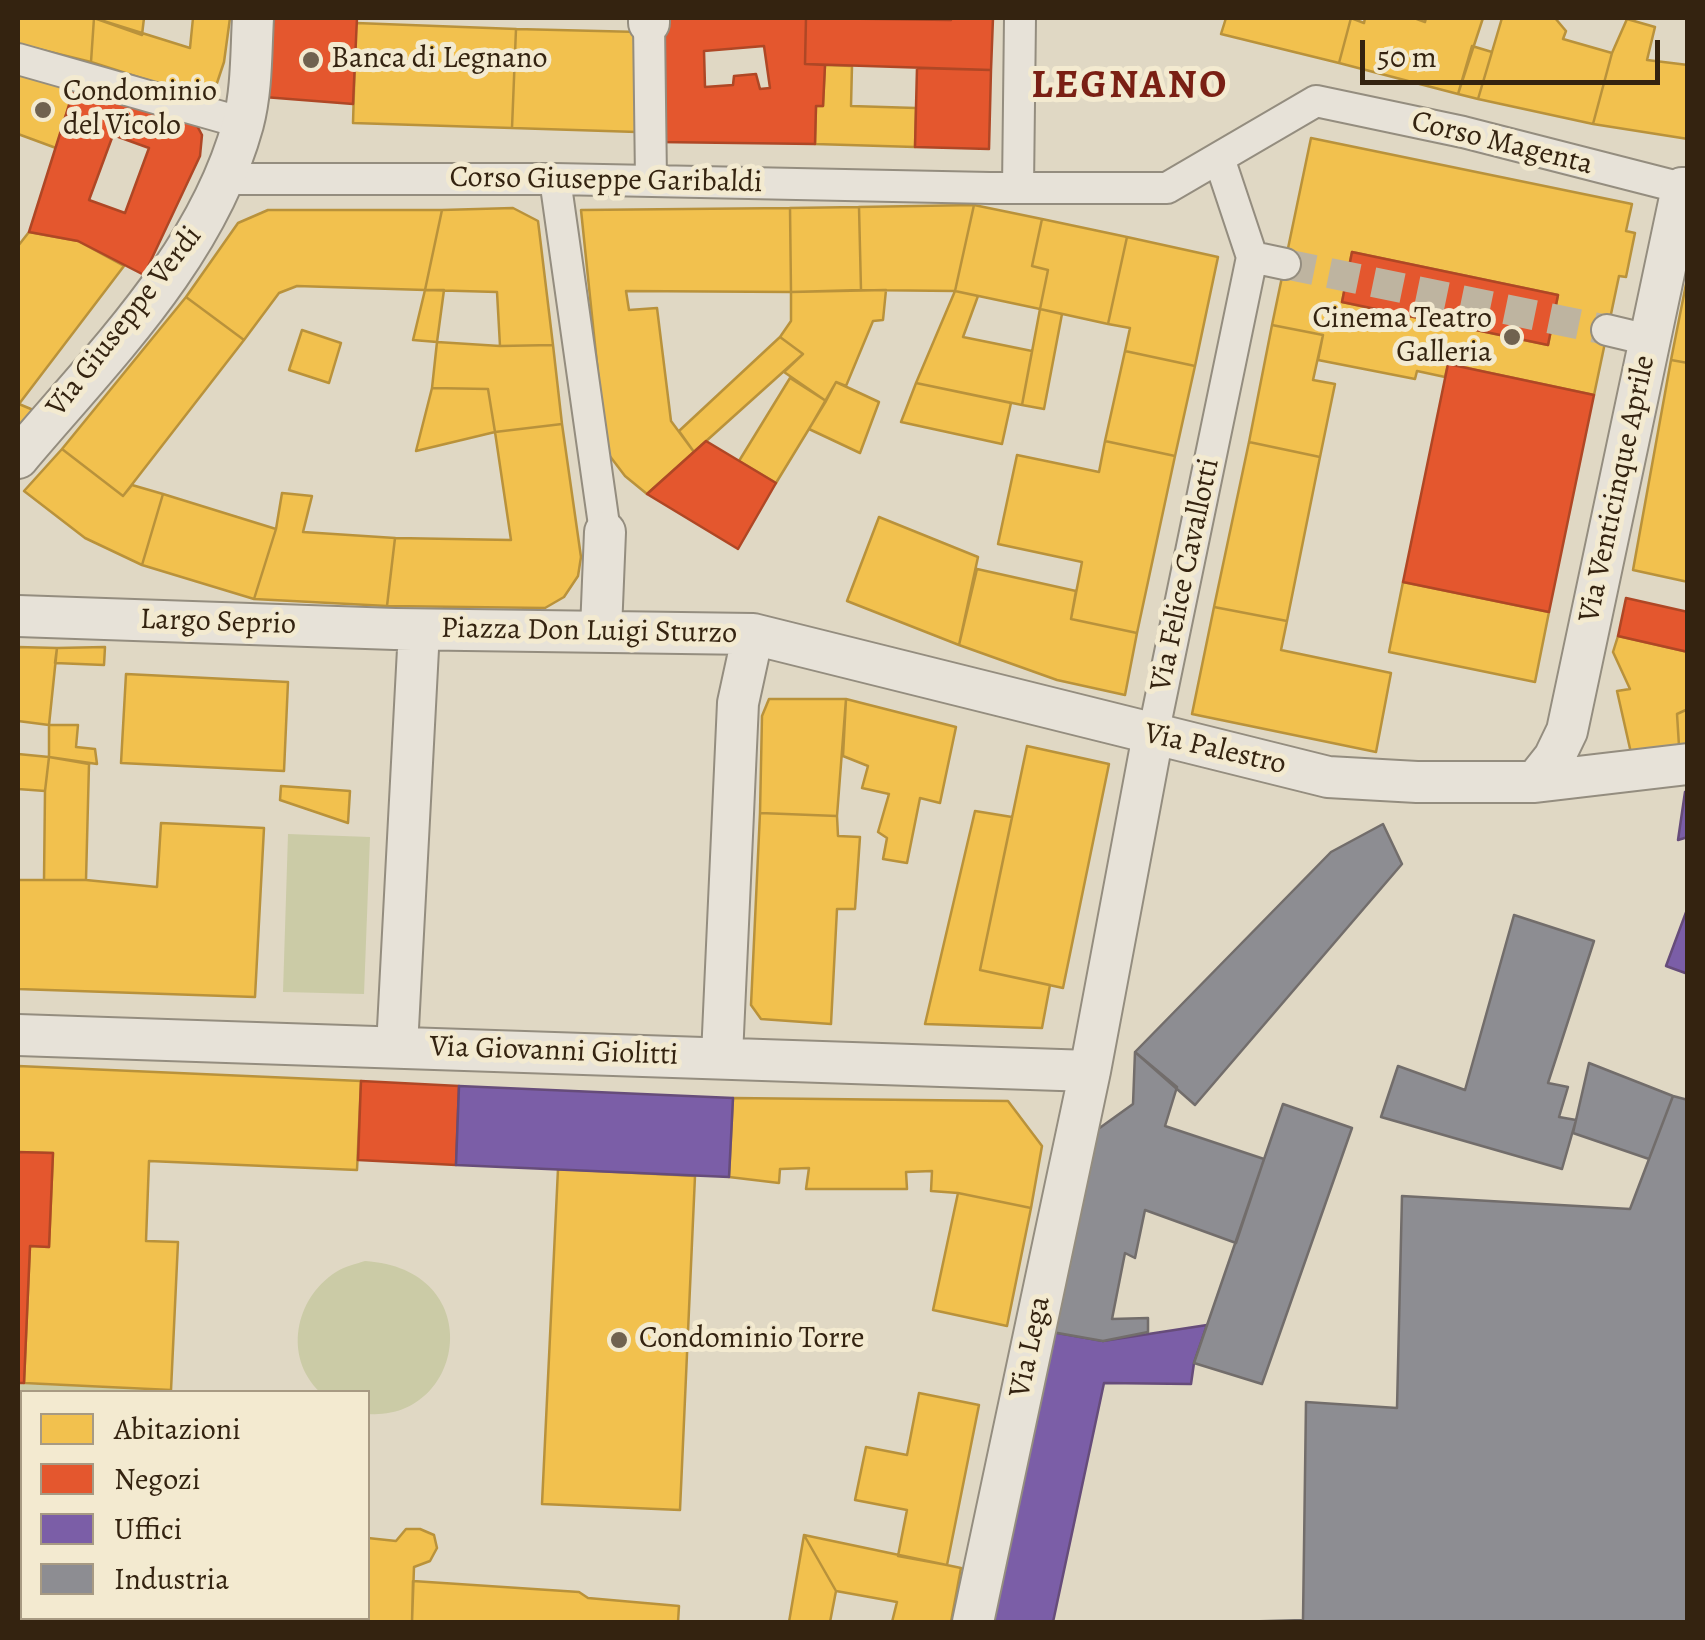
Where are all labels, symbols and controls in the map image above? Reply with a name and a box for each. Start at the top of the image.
scale bar [1365,20,1665,82]
text: 50 m [1377,37,1437,77]
place label: Banca di Legnano [331,42,547,78]
marker: Banca di Legnano [300,49,322,71]
district label: LEGNANO [1031,63,1229,111]
place label: Condominio del Vicolo [63,75,217,146]
marker: Condominio del Vicolo [32,99,54,121]
street label: Corso Magenta [1408,104,1596,184]
street label: Corso Giuseppe Garibaldi [449,160,763,202]
street label: Via Giuseppe Verdi [40,220,210,424]
place label: Cinema Teatro Galleria [1313,302,1492,372]
marker: Cinema Teatro Galleria [1501,326,1523,348]
street label: Via Venticinque Aprile [1572,352,1664,626]
street label: Via Felice Cavallotti [1144,455,1228,695]
street label: Largo Seprio [139,602,297,644]
street label: Piazza Don Luigi Sturzo [441,611,737,653]
street label: Via Palestro [1141,716,1289,784]
street label: Via Giovanni Giolitti [429,1030,679,1074]
street label: Via Lega [1003,1293,1059,1401]
place label: Condominio Torre [639,1322,864,1358]
marker: Condominio Torre [608,1329,630,1351]
legend [20,1390,370,1620]
text: Abitazioni [114,1409,241,1449]
text: Negozi [114,1459,200,1499]
text: Uffici [114,1509,182,1549]
text: Industria [114,1559,229,1599]

